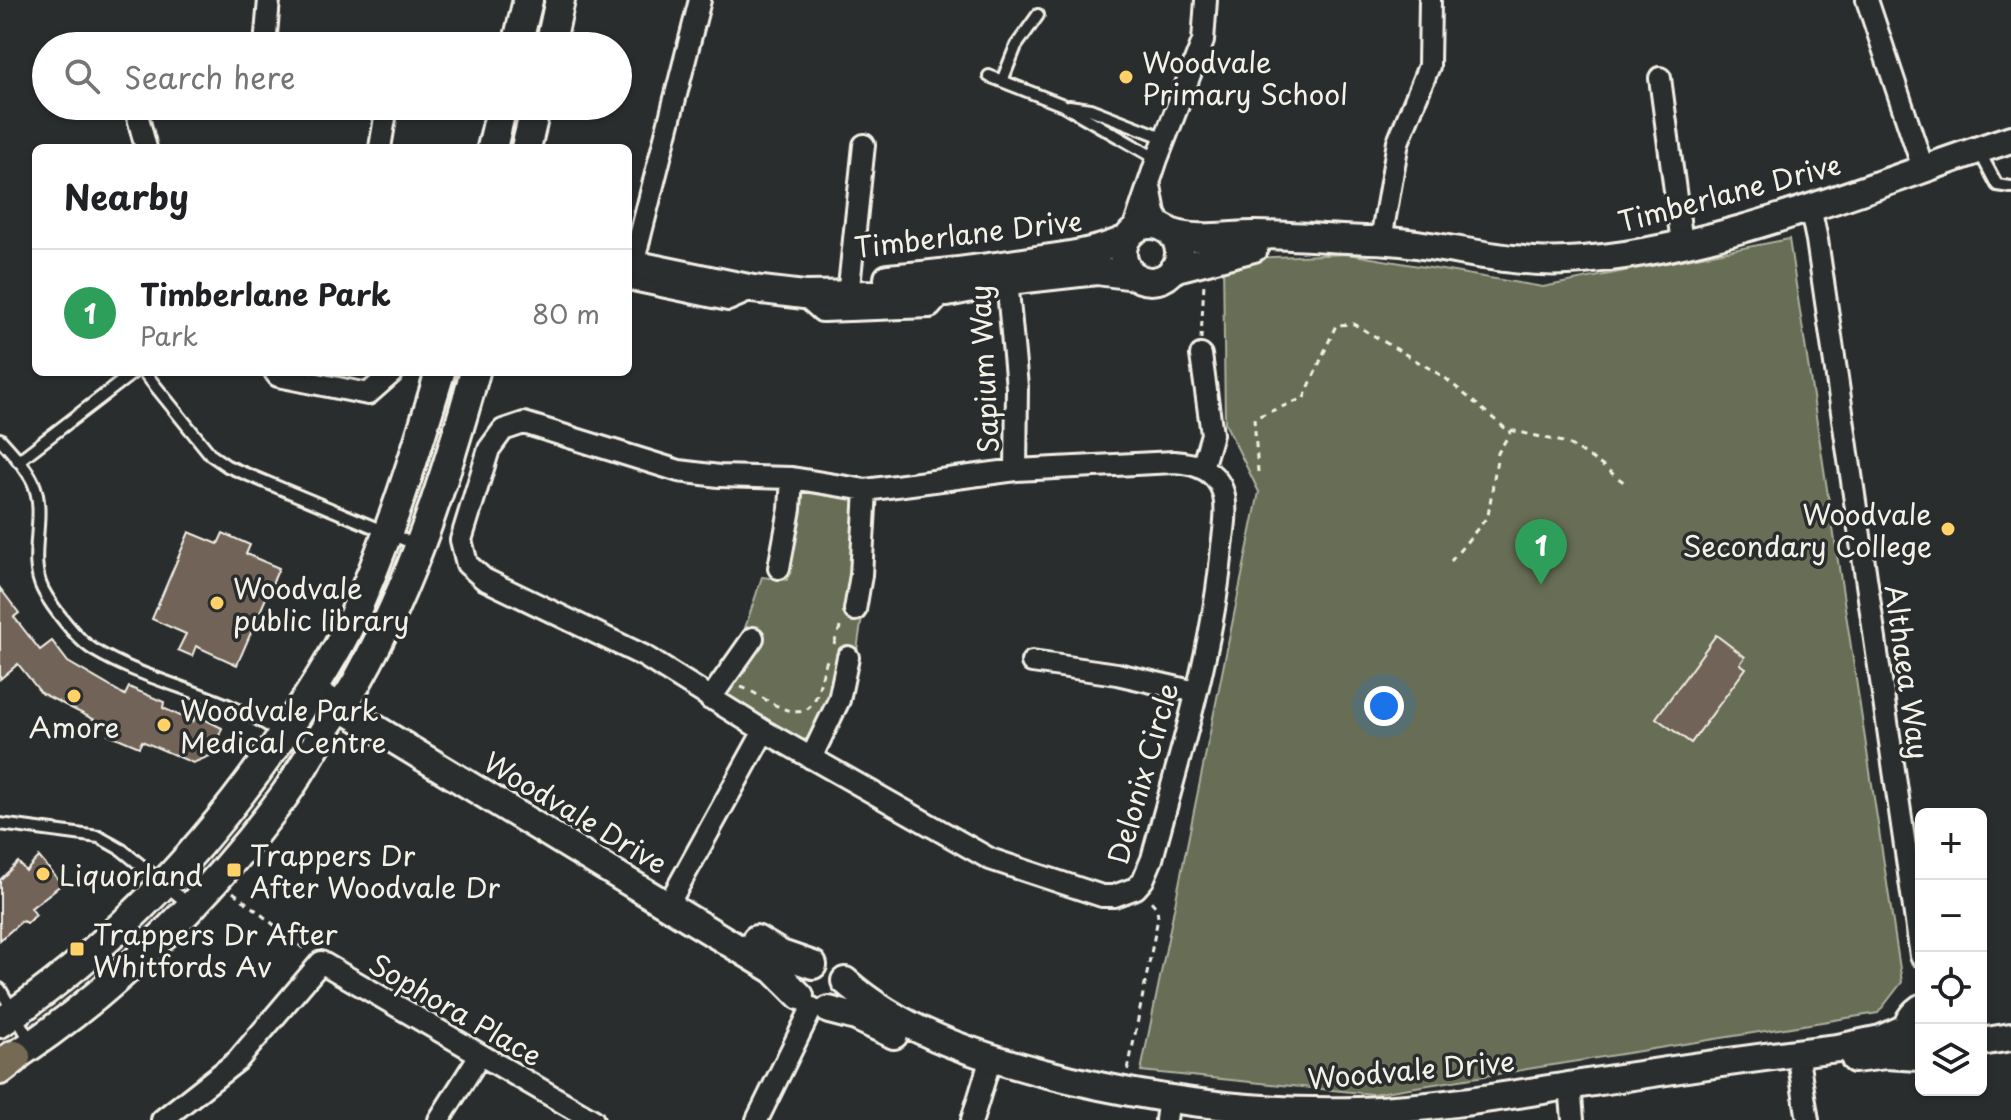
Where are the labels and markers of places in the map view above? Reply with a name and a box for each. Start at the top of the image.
place label: Woodvale Primary School [1142,40,1348,115]
marker: Woodvale Primary School [1117,68,1135,86]
place label: Woodvale Secondary College [1683,492,1932,567]
pin: 1 [1515,519,1567,585]
marker: Woodvale Secondary College [1939,520,1957,538]
place label: Woodvale public library [233,566,409,641]
marker: Woodvale public library [208,594,226,612]
marker: Amore [65,687,83,705]
place label: Woodvale Park Medical Centre [180,688,386,763]
place label: Amore [29,705,119,748]
marker: Woodvale Park Medical Centre [155,716,173,734]
place label: Trappers Dr After Woodvale Dr [250,833,500,908]
place label: Liquorland [59,853,203,896]
marker: Trappers Dr After Woodvale Dr [225,861,243,879]
marker: Liquorland [34,865,52,883]
place label: Trappers Dr After Whitfords Av [93,912,338,987]
marker: Trappers Dr After Whitfords Av [68,940,86,958]

